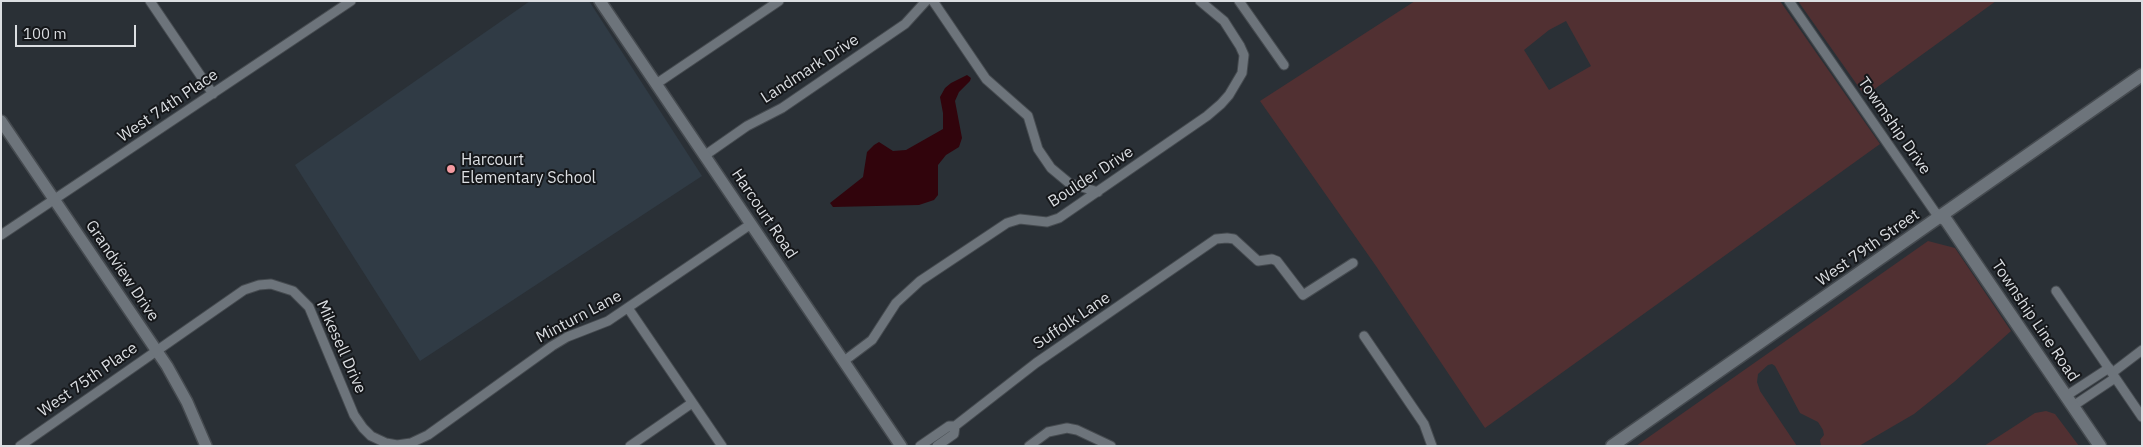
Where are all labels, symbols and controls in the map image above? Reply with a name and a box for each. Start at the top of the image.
scale bar [18,15,139,47]
text: 100 m [23,24,67,43]
street label: Landmark Drive [758,30,862,108]
street label: West 74th Place [114,65,222,147]
street label: Towmship Drive [1853,74,1935,178]
street label: Boulder Drive [1045,142,1137,212]
place label: Harcourt Elementary School [461,150,596,188]
marker: Harcourt Elementary School [445,163,457,175]
street label: Harcourt Road [727,166,801,262]
street label: West 79th Street [1813,205,1923,291]
street label: Grandview Drive [81,217,163,325]
street label: Township Line Road [1987,256,2083,386]
street label: Minturn Lane [533,286,625,348]
street label: Suffolk Lane [1030,288,1114,354]
street label: Mikesell Drive [312,297,370,397]
street label: West 75th Place [35,339,141,421]

